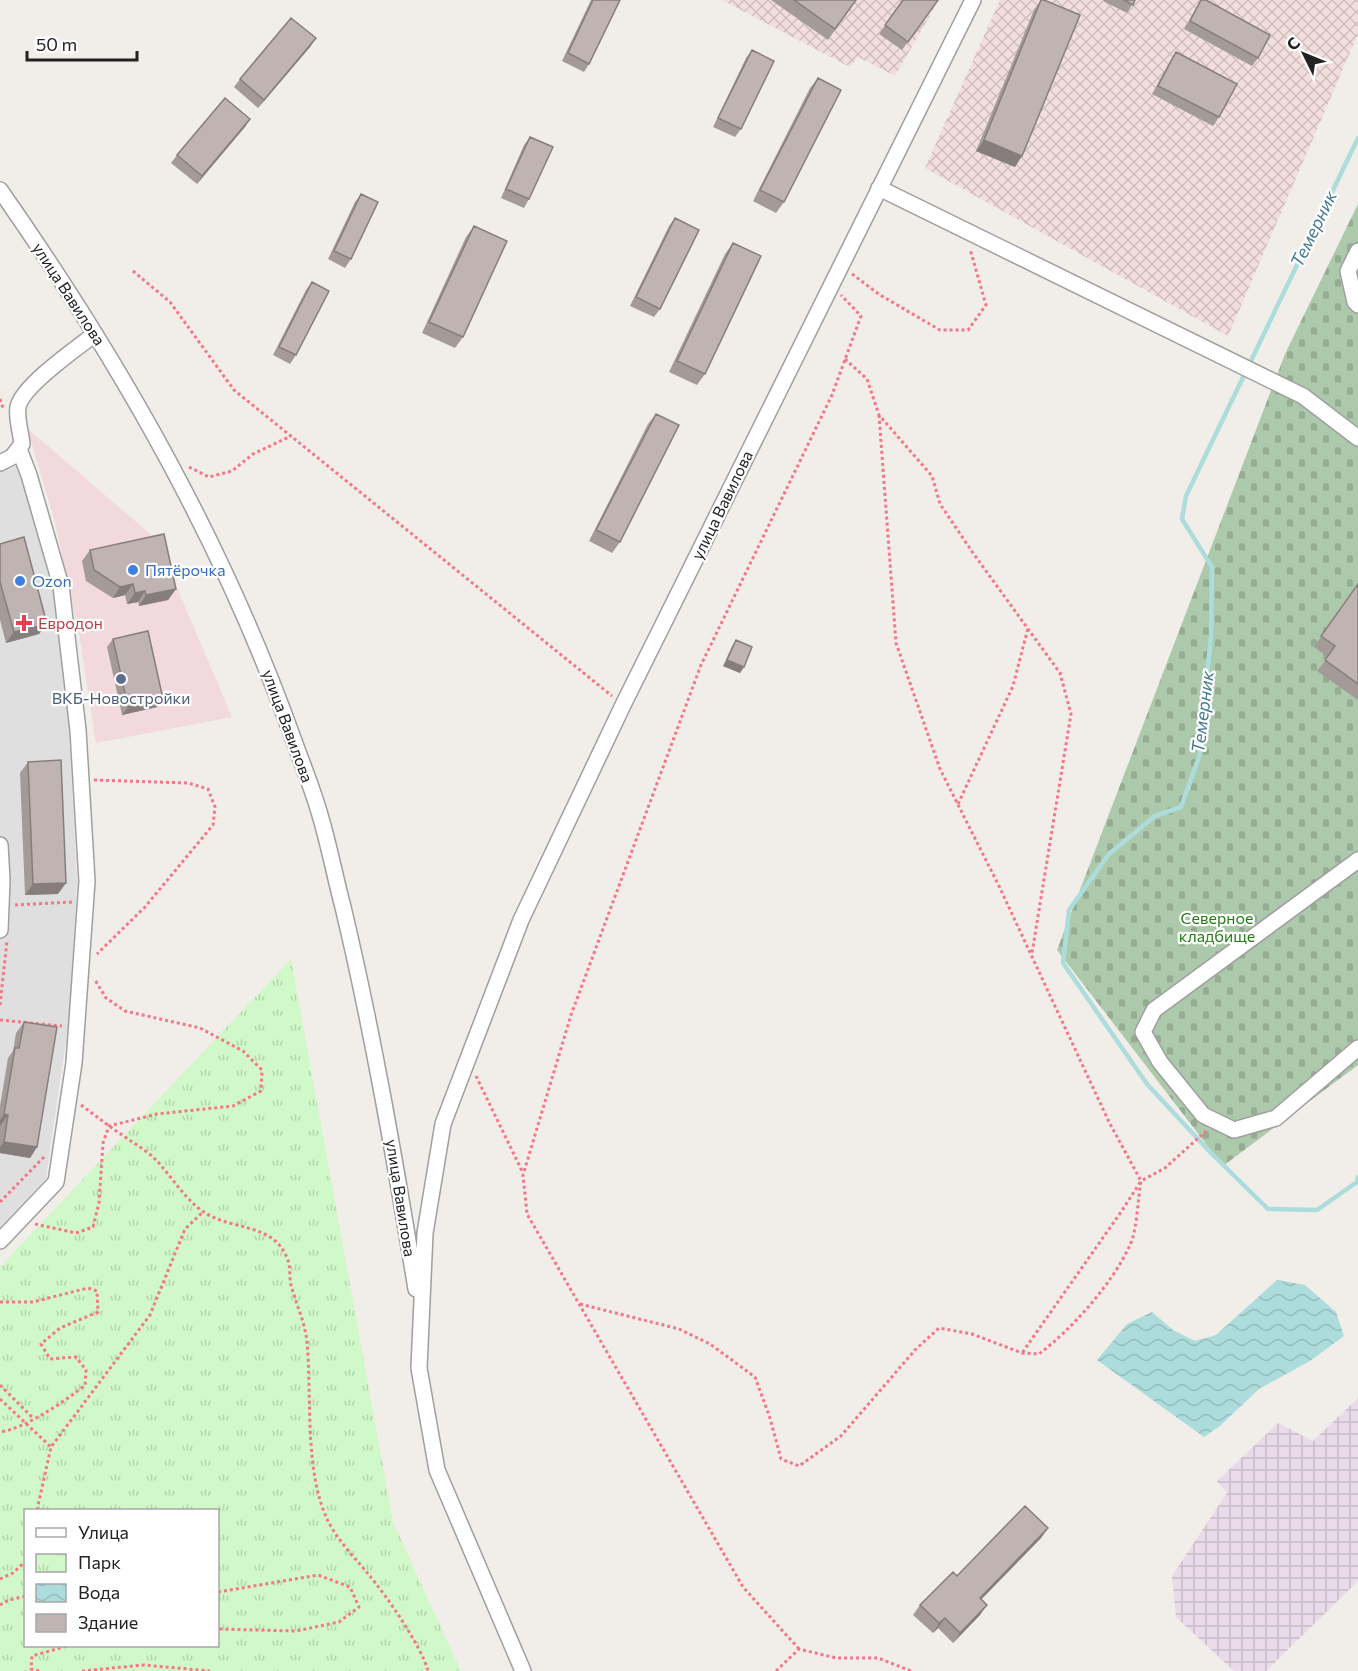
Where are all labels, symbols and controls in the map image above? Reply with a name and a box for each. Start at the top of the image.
scale bar [27,24,136,62]
north arrow [1274,24,1334,84]
text: 50 m [36,33,77,55]
text: С [1282,33,1303,54]
water label: Темерник [1285,186,1341,271]
street label: улица Вавилова [29,239,110,349]
street label: улица Вавилова [687,447,756,562]
place label: Пятёрочка [145,560,225,579]
marker: Пятёрочка [126,563,140,577]
place label: Ozon [32,571,72,590]
marker: Ozon [13,574,27,588]
place label: Евродон [38,613,103,632]
marker: Евродон [15,614,33,632]
street label: улица Вавилова [259,667,318,785]
water label: Темерник [1186,669,1218,754]
marker: ВКБ-Новостройки [114,672,128,686]
place label: ВКБ-Новостройки [52,688,190,707]
park label: Северное кладбище [1179,908,1255,945]
street label: улица Вавилова [383,1138,420,1258]
legend [24,1509,219,1647]
text: Улица [78,1521,129,1543]
text: Парк [78,1551,121,1573]
text: Вода [78,1581,120,1603]
text: Здание [78,1611,138,1633]

